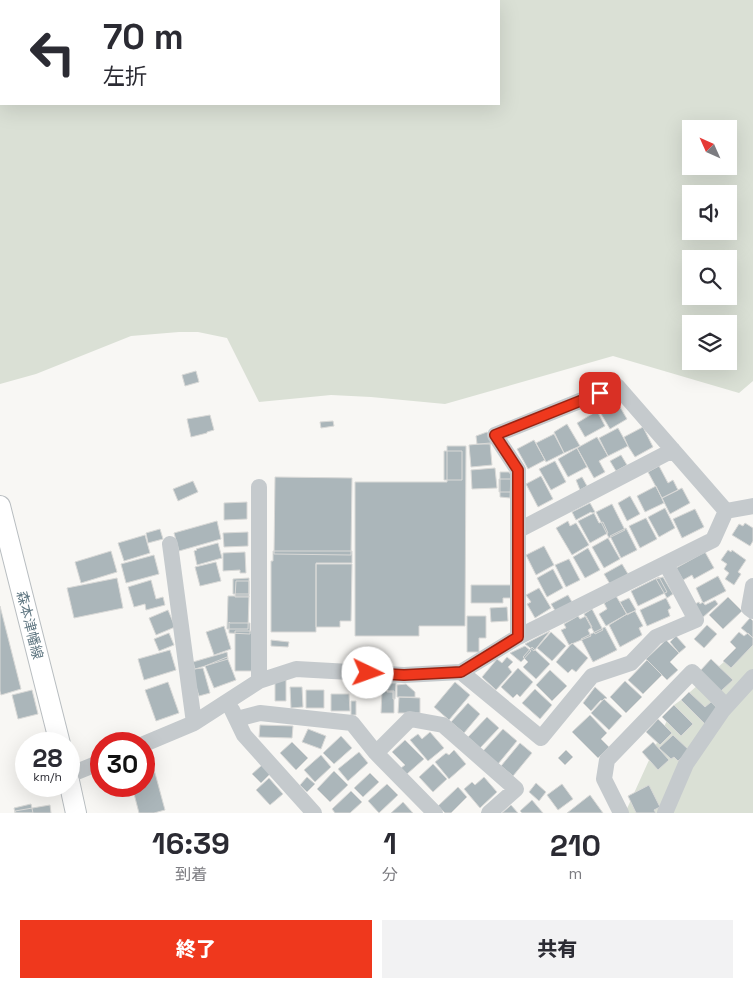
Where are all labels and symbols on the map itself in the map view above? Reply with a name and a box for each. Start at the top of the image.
north arrow [682,120,738,175]
pin [579,372,621,414]
street label: 森本津幡線 [13,589,47,661]
position arrow [341,646,393,698]
speed limit sign: 30 [90,732,155,797]

